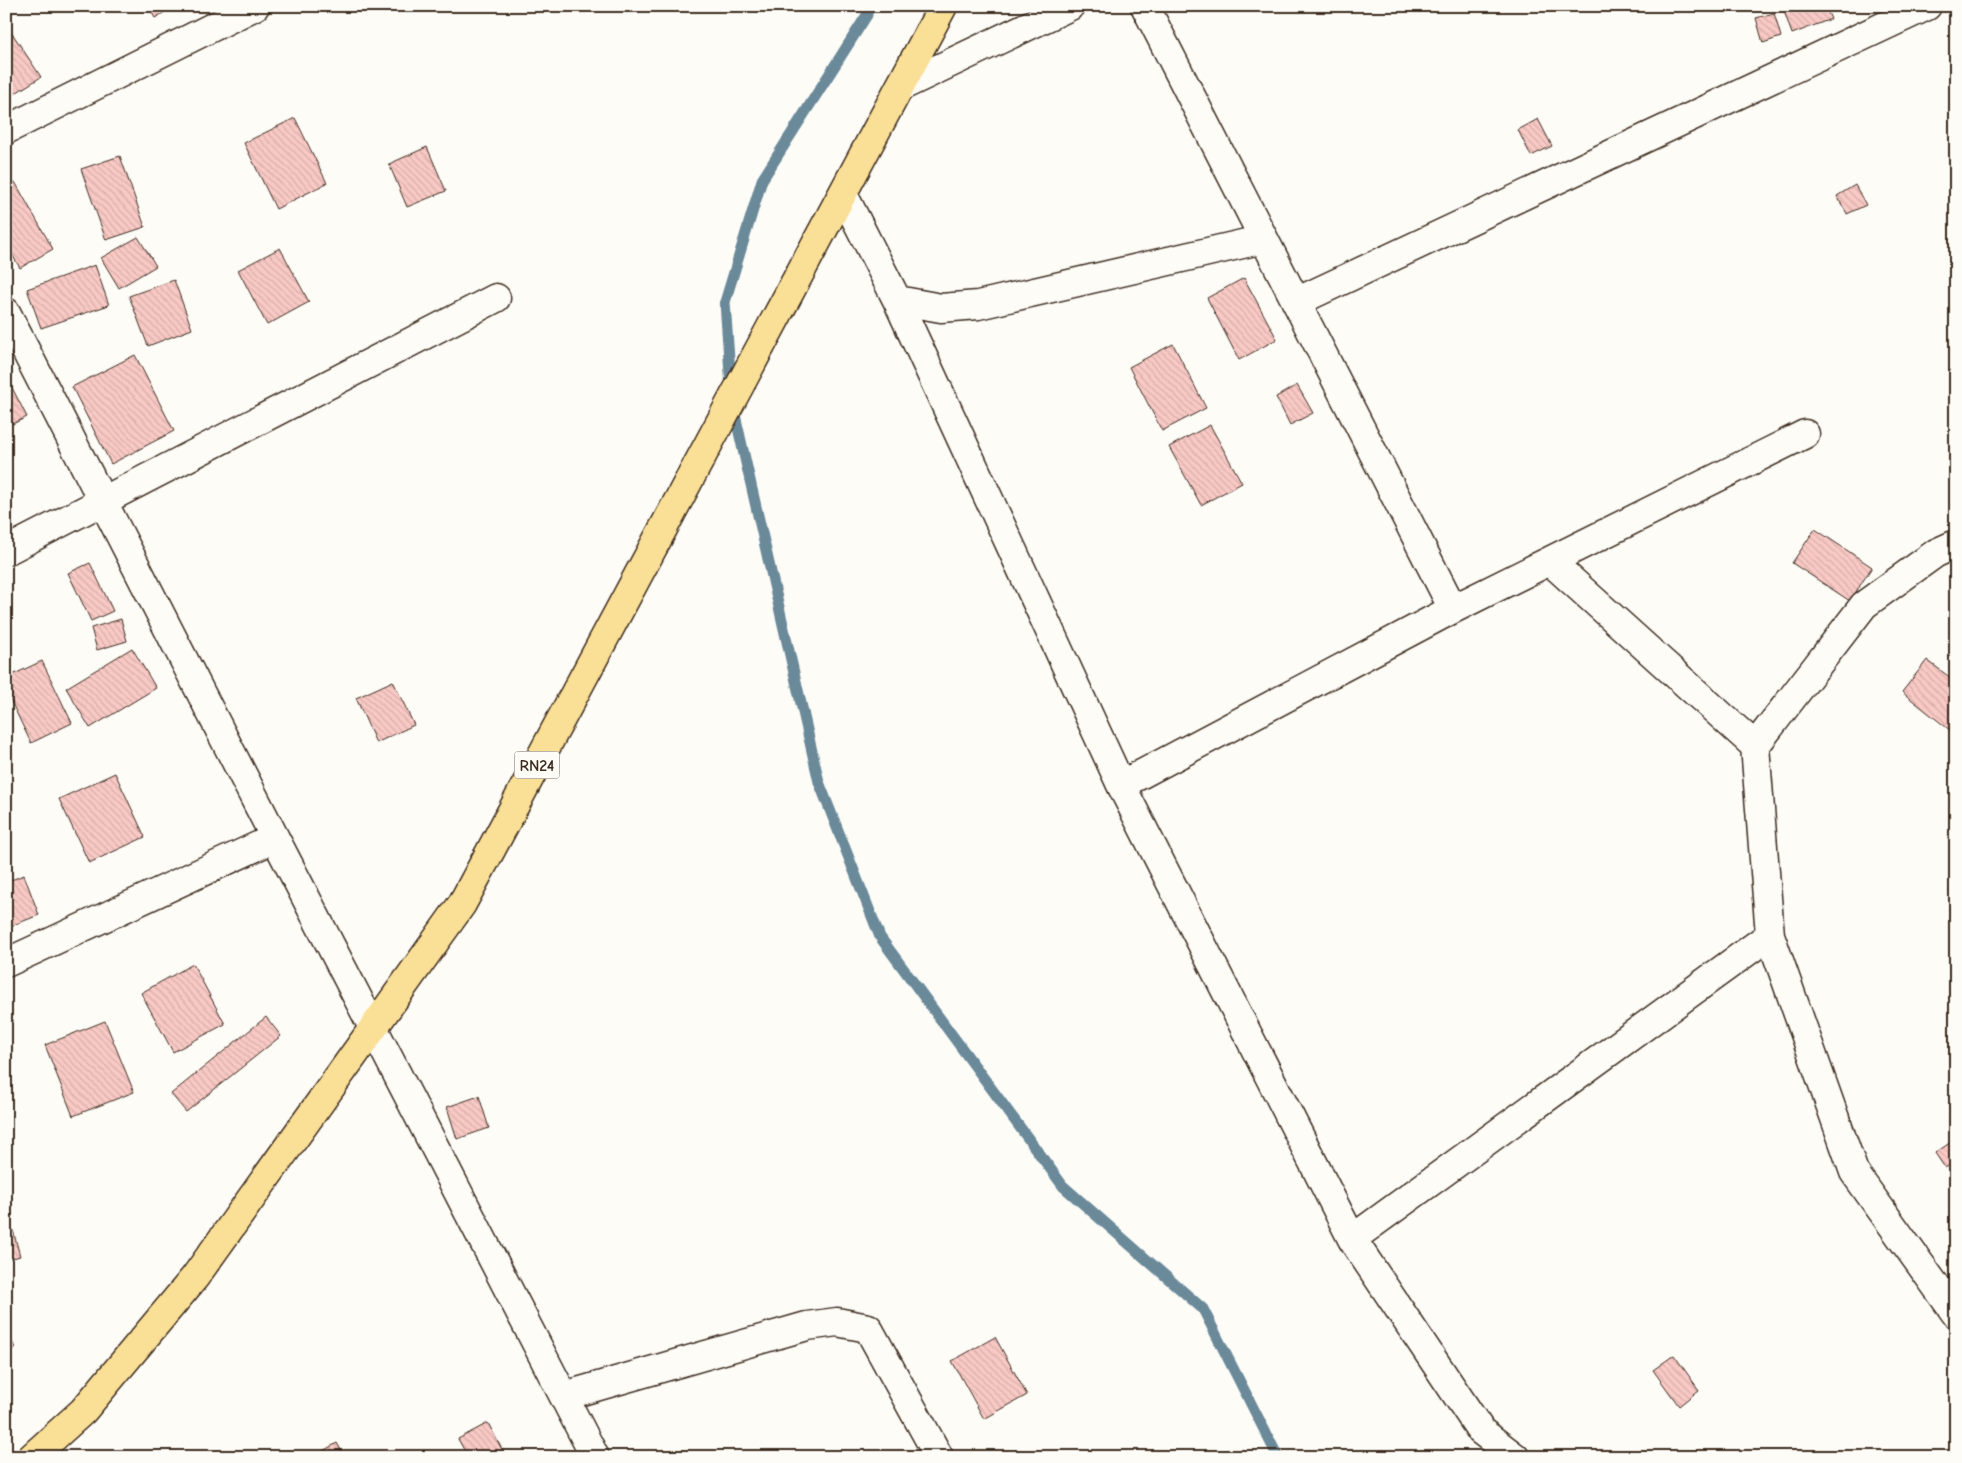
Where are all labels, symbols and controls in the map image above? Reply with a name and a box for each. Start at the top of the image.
road number: RN24 [514,752,560,778]

